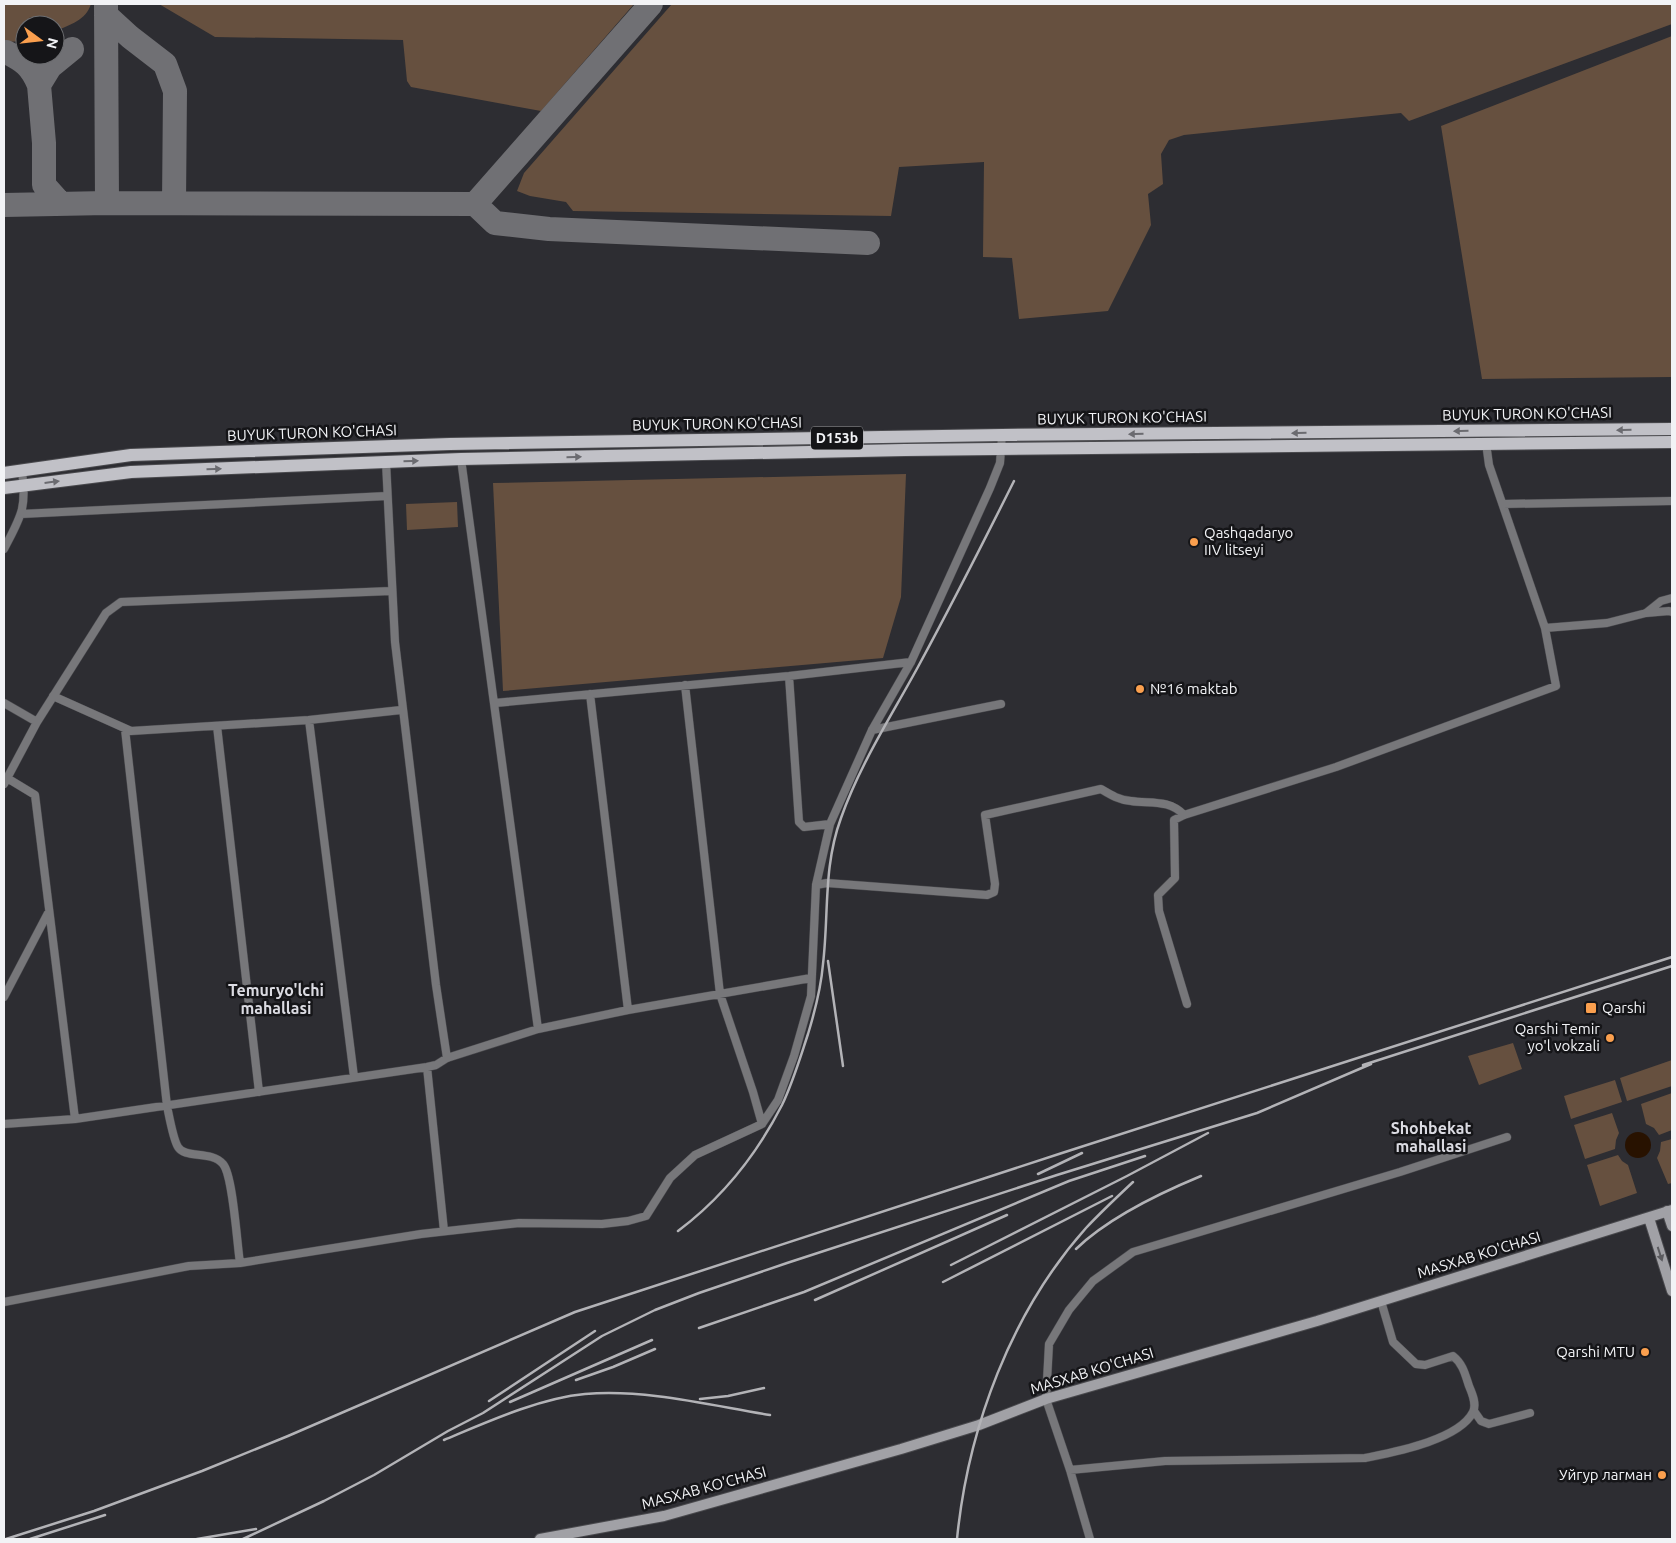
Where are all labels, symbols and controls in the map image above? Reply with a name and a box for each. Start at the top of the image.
north arrow [15,15,65,65]
text: N [43,36,62,50]
street label: BUYUK TURON KO'CHASI [1442,404,1612,423]
street label: BUYUK TURON KO'CHASI [1037,408,1207,427]
street label: BUYUK TURON KO'CHASI [632,414,802,433]
street label: BUYUK TURON KO'CHASI [227,421,397,444]
road number: D153b [811,426,863,449]
one-way arrow [1615,426,1631,434]
one-way arrow [1453,427,1469,435]
one-way arrow [1290,429,1306,437]
one-way arrow [1128,430,1144,438]
one-way arrow [566,452,582,460]
one-way arrow [404,457,420,465]
one-way arrow [206,465,222,473]
one-way arrow [44,478,60,486]
place label: Qashqadaryo IIV litseyi [1204,524,1293,558]
marker: Qashqadaryo IIV litseyi [1188,536,1200,548]
place label: №16 maktab [1150,680,1237,697]
marker: №16 maktab [1134,683,1146,695]
district label: Temuryo'lchi mahallasi [228,981,324,1017]
place label: Qarshi [1602,999,1646,1016]
marker: Qarshi [1584,1001,1598,1015]
place label: Qarshi Temir yo'l vokzali [1515,1020,1600,1054]
marker: Qarshi Temir yo'l vokzali [1604,1032,1616,1044]
district label: Shohbekat mahallasi [1391,1119,1471,1155]
street label: MASXAB KO'CHASI [1415,1228,1543,1281]
one-way arrow [1657,1247,1665,1262]
place label: Qarshi MTU [1556,1343,1635,1360]
street label: MASXAB KO'CHASI [1028,1344,1156,1397]
marker: Qarshi MTU [1639,1346,1651,1358]
street label: MASXAB KO'CHASI [640,1463,768,1512]
place label: Уйгур лагман [1559,1466,1652,1483]
marker: Уйгур лагман [1656,1469,1668,1481]

